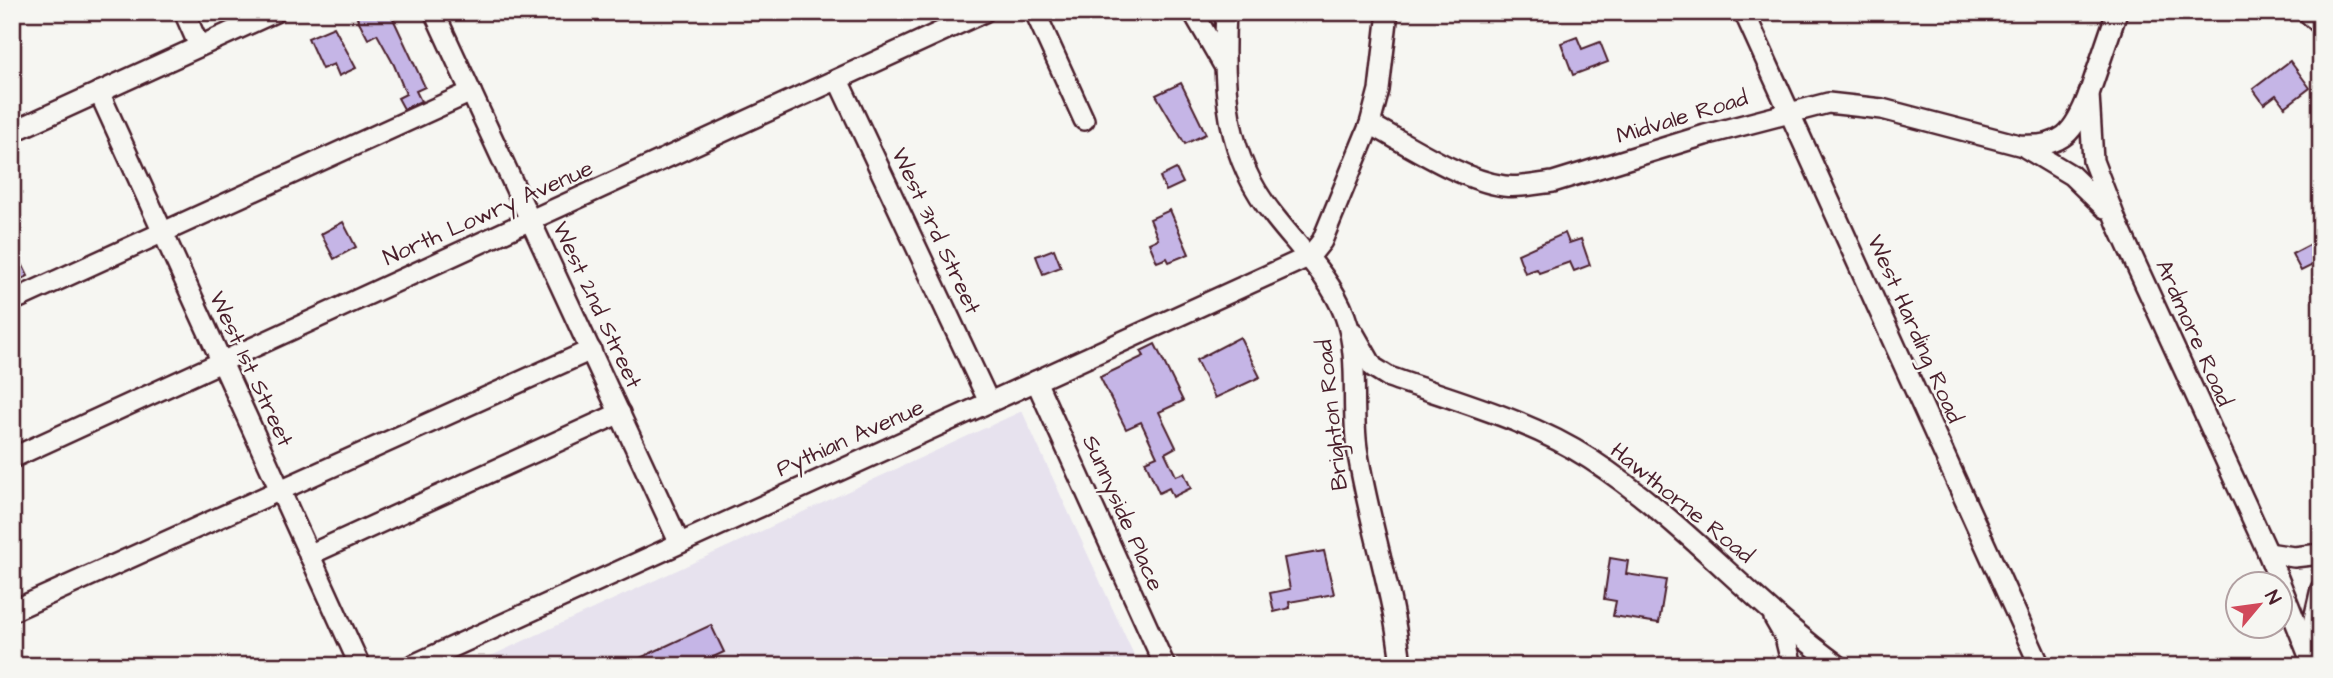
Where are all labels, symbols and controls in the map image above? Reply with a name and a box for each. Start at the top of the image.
street label: Midvale Road [1612,82,1752,152]
street label: West 3rd Street [883,142,989,320]
street label: North Lowry Avenue [378,152,598,275]
street label: West 2nd Street [544,216,650,394]
street label: West Harding Road [1858,230,1971,429]
street label: Ardmore Road [2147,255,2241,412]
street label: West 1st Street [201,286,301,453]
street label: Brighton Road [1308,338,1357,492]
street label: Pythian Avenue [771,391,929,486]
street label: Sunnyside Place [1073,430,1172,596]
street label: Hawthorne Road [1603,435,1761,571]
north arrow [2224,570,2294,640]
text: N [2258,586,2287,609]

